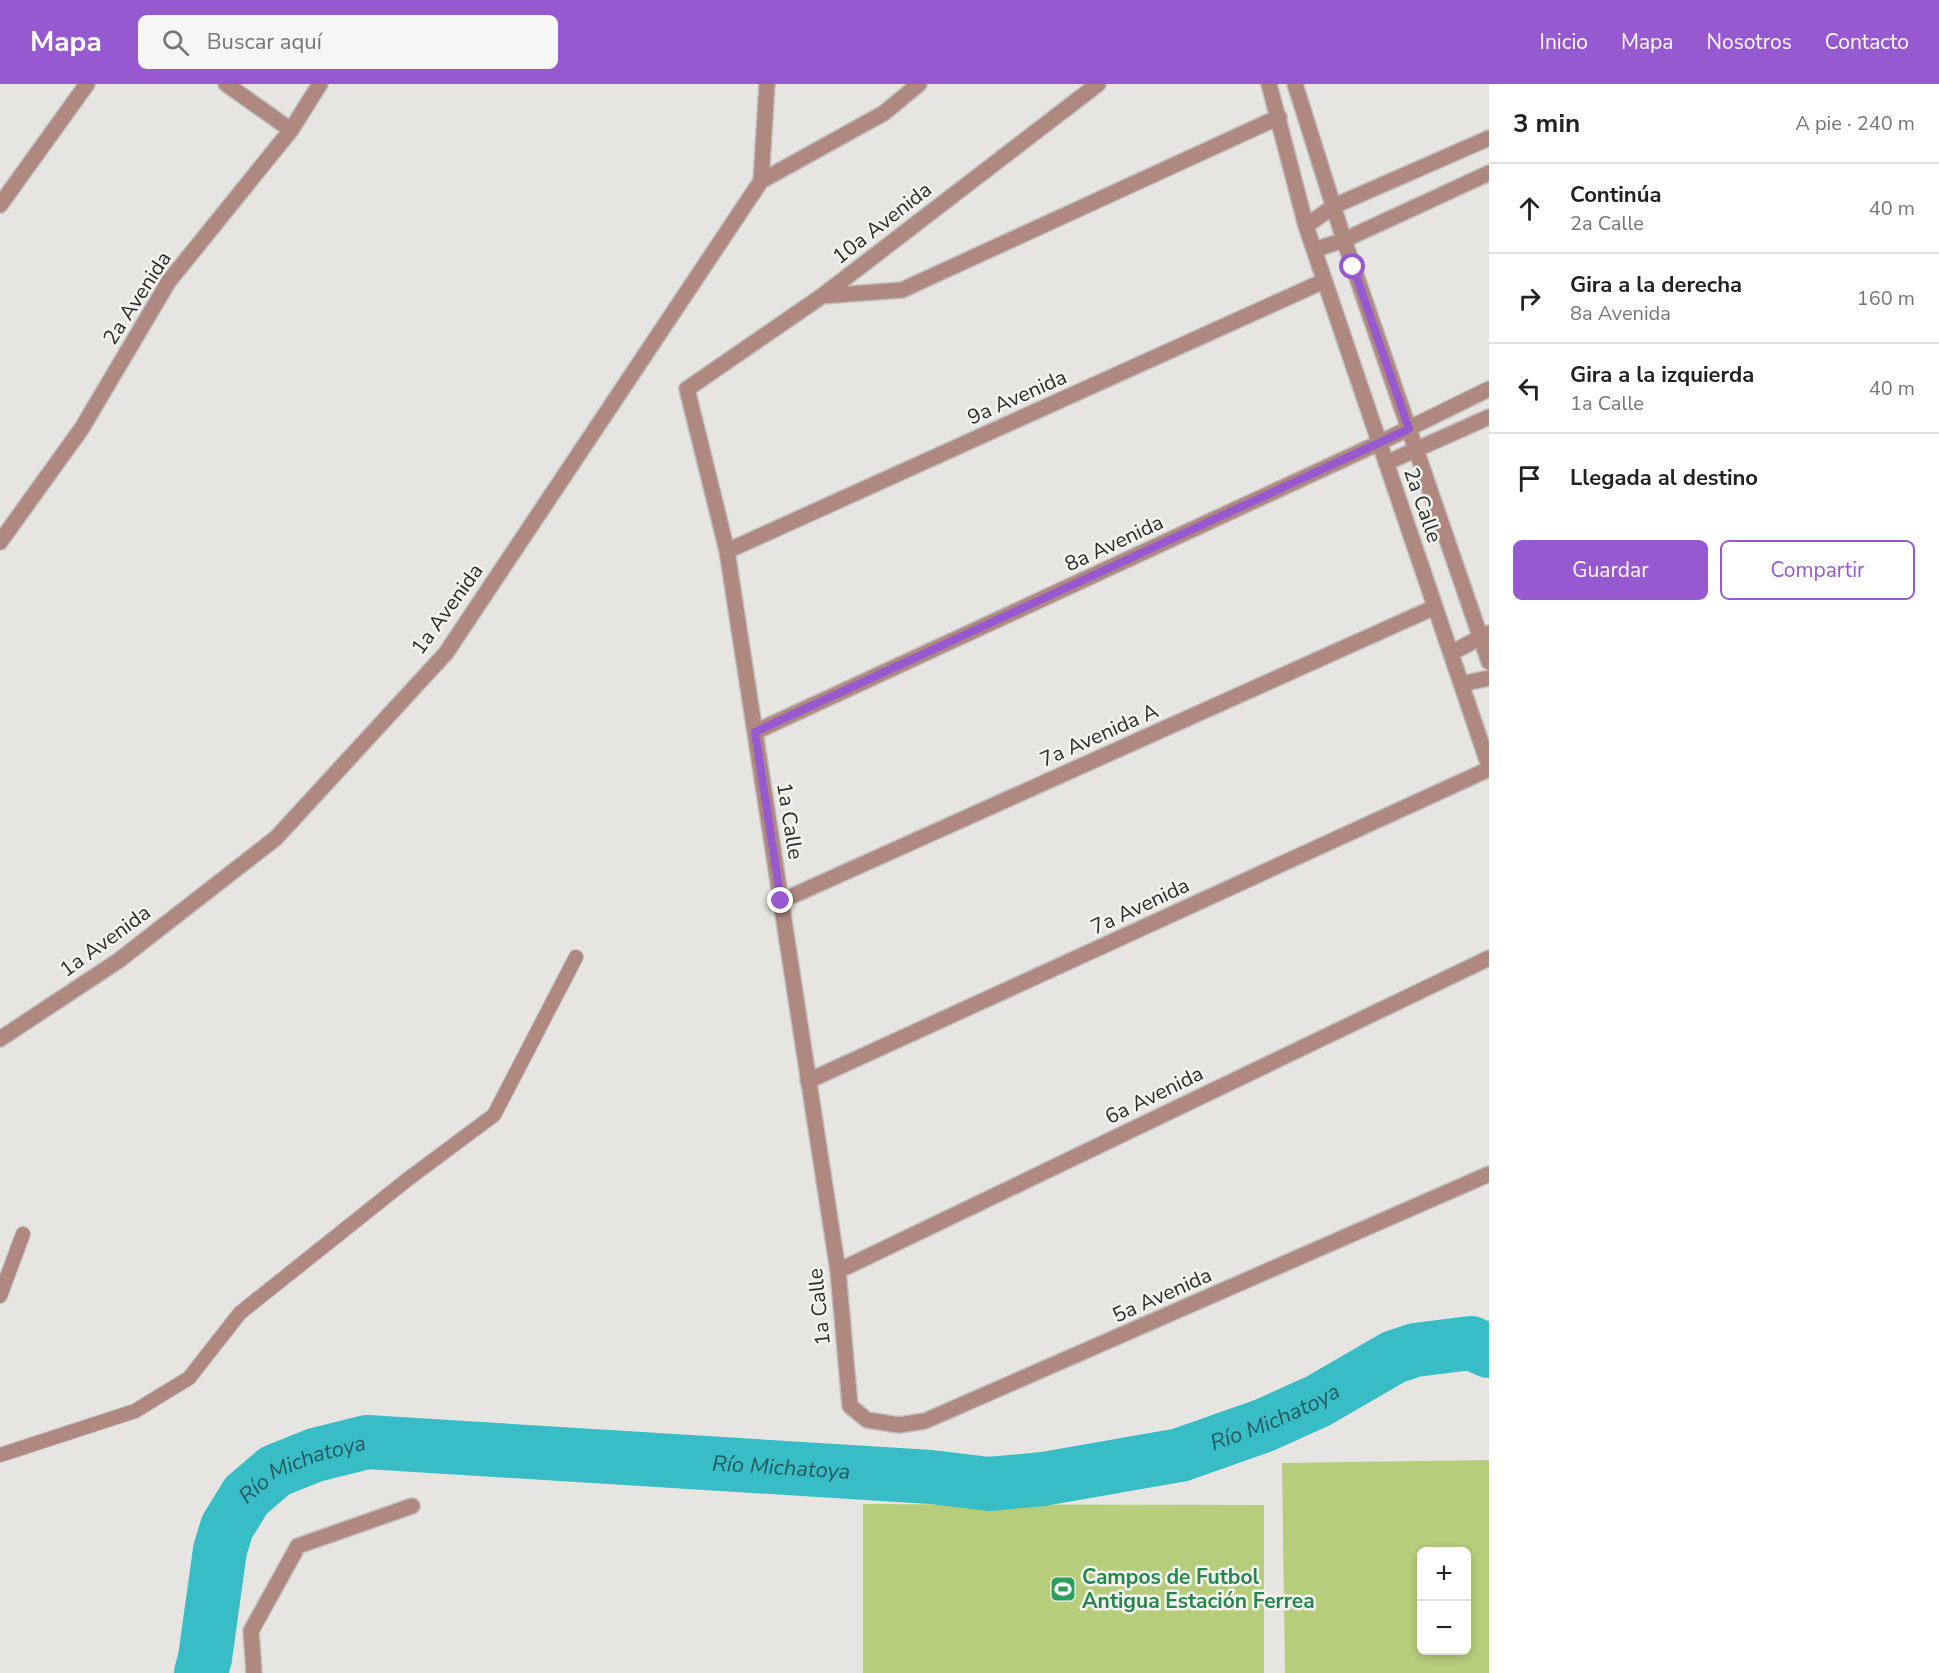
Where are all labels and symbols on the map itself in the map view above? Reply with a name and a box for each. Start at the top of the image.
street label: 10a Avenida [827,175,937,271]
street label: 2a Avenida [96,246,178,350]
route start [1339,253,1365,279]
street label: 9a Avenida [963,363,1071,431]
street label: 2a Calle [1397,464,1449,546]
street label: 8a Avenida [1060,508,1168,578]
street label: 1a Avenida [405,558,489,660]
street label: 7a Avenida A [1035,696,1163,774]
street label: 1a Calle [770,781,810,861]
street label: 7a Avenida [1086,871,1194,941]
route end [767,887,793,913]
street label: 1a Avenida [54,899,156,983]
street label: 6a Avenida [1100,1059,1208,1131]
street label: 5a Avenida [1108,1261,1216,1329]
street label: 1a Calle [801,1267,837,1347]
water label: Río Michatoya [1206,1376,1346,1458]
water label: Río Michatoya [232,1428,369,1511]
water label: Río Michatoya [711,1448,851,1487]
place label: Campos de Futbol Antigua Estación Ferrea [1082,1563,1315,1615]
sports icon: Campos de Futbol Antigua Estación Ferrea [1048,1574,1078,1604]

